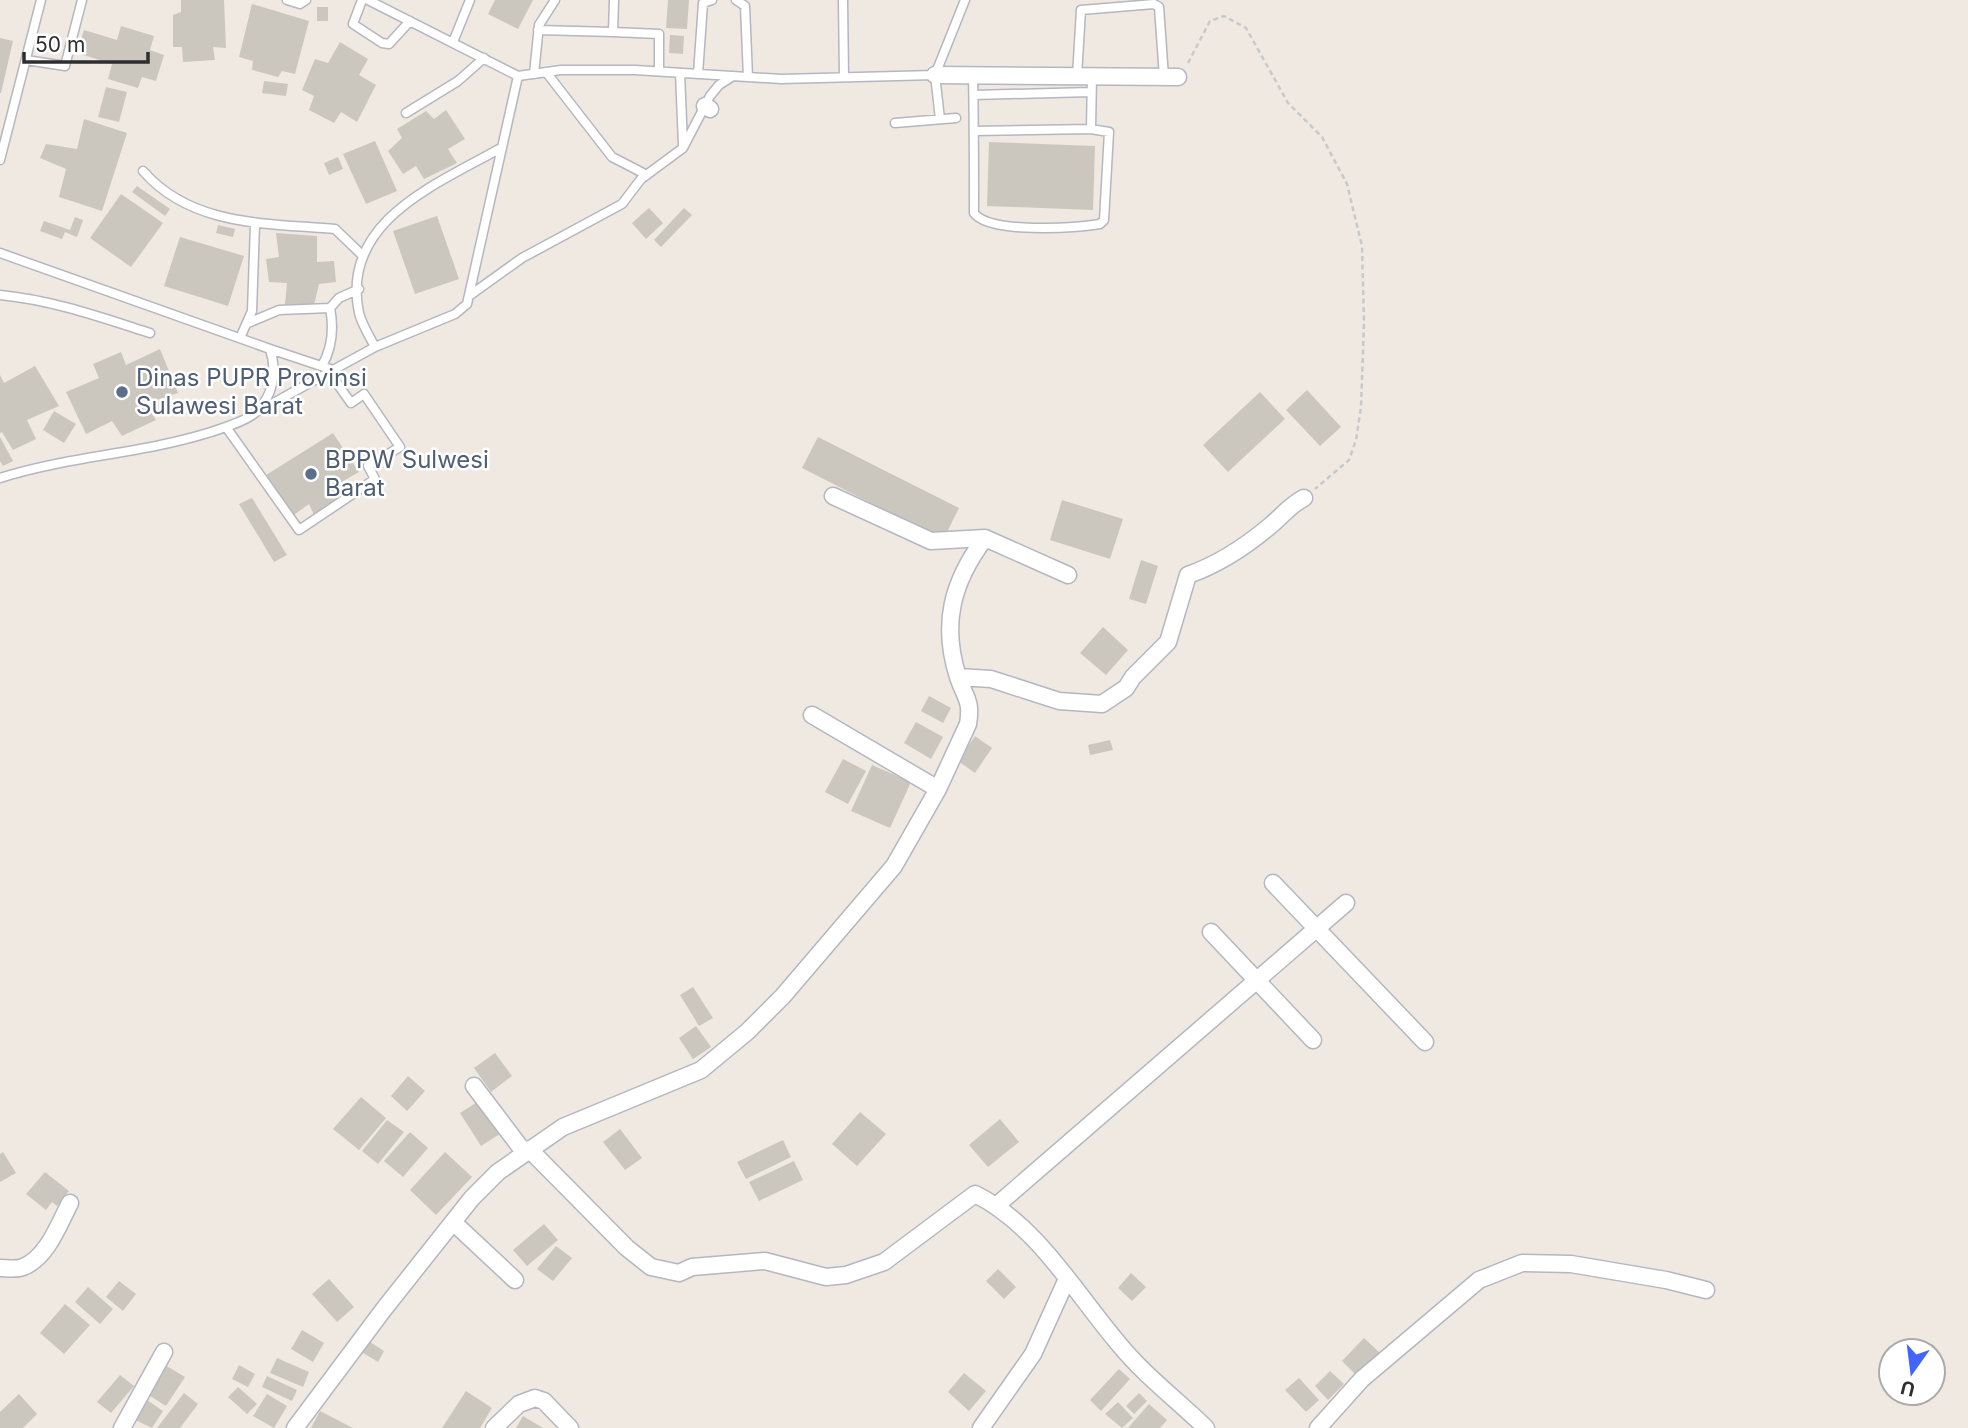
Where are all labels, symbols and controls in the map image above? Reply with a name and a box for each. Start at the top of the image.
scale bar [24,21,149,65]
text: 50 m [35,32,85,57]
place label: Dinas PUPR Provinsi Sulawesi Barat [136,363,367,420]
marker: Dinas PUPR Provinsi Sulawesi Barat [114,384,130,400]
place label: BPPW Sulwesi Barat [325,445,489,502]
marker: BPPW Sulwesi Barat [303,466,319,482]
north arrow [1877,1337,1947,1407]
text: U [1898,1375,1918,1401]

